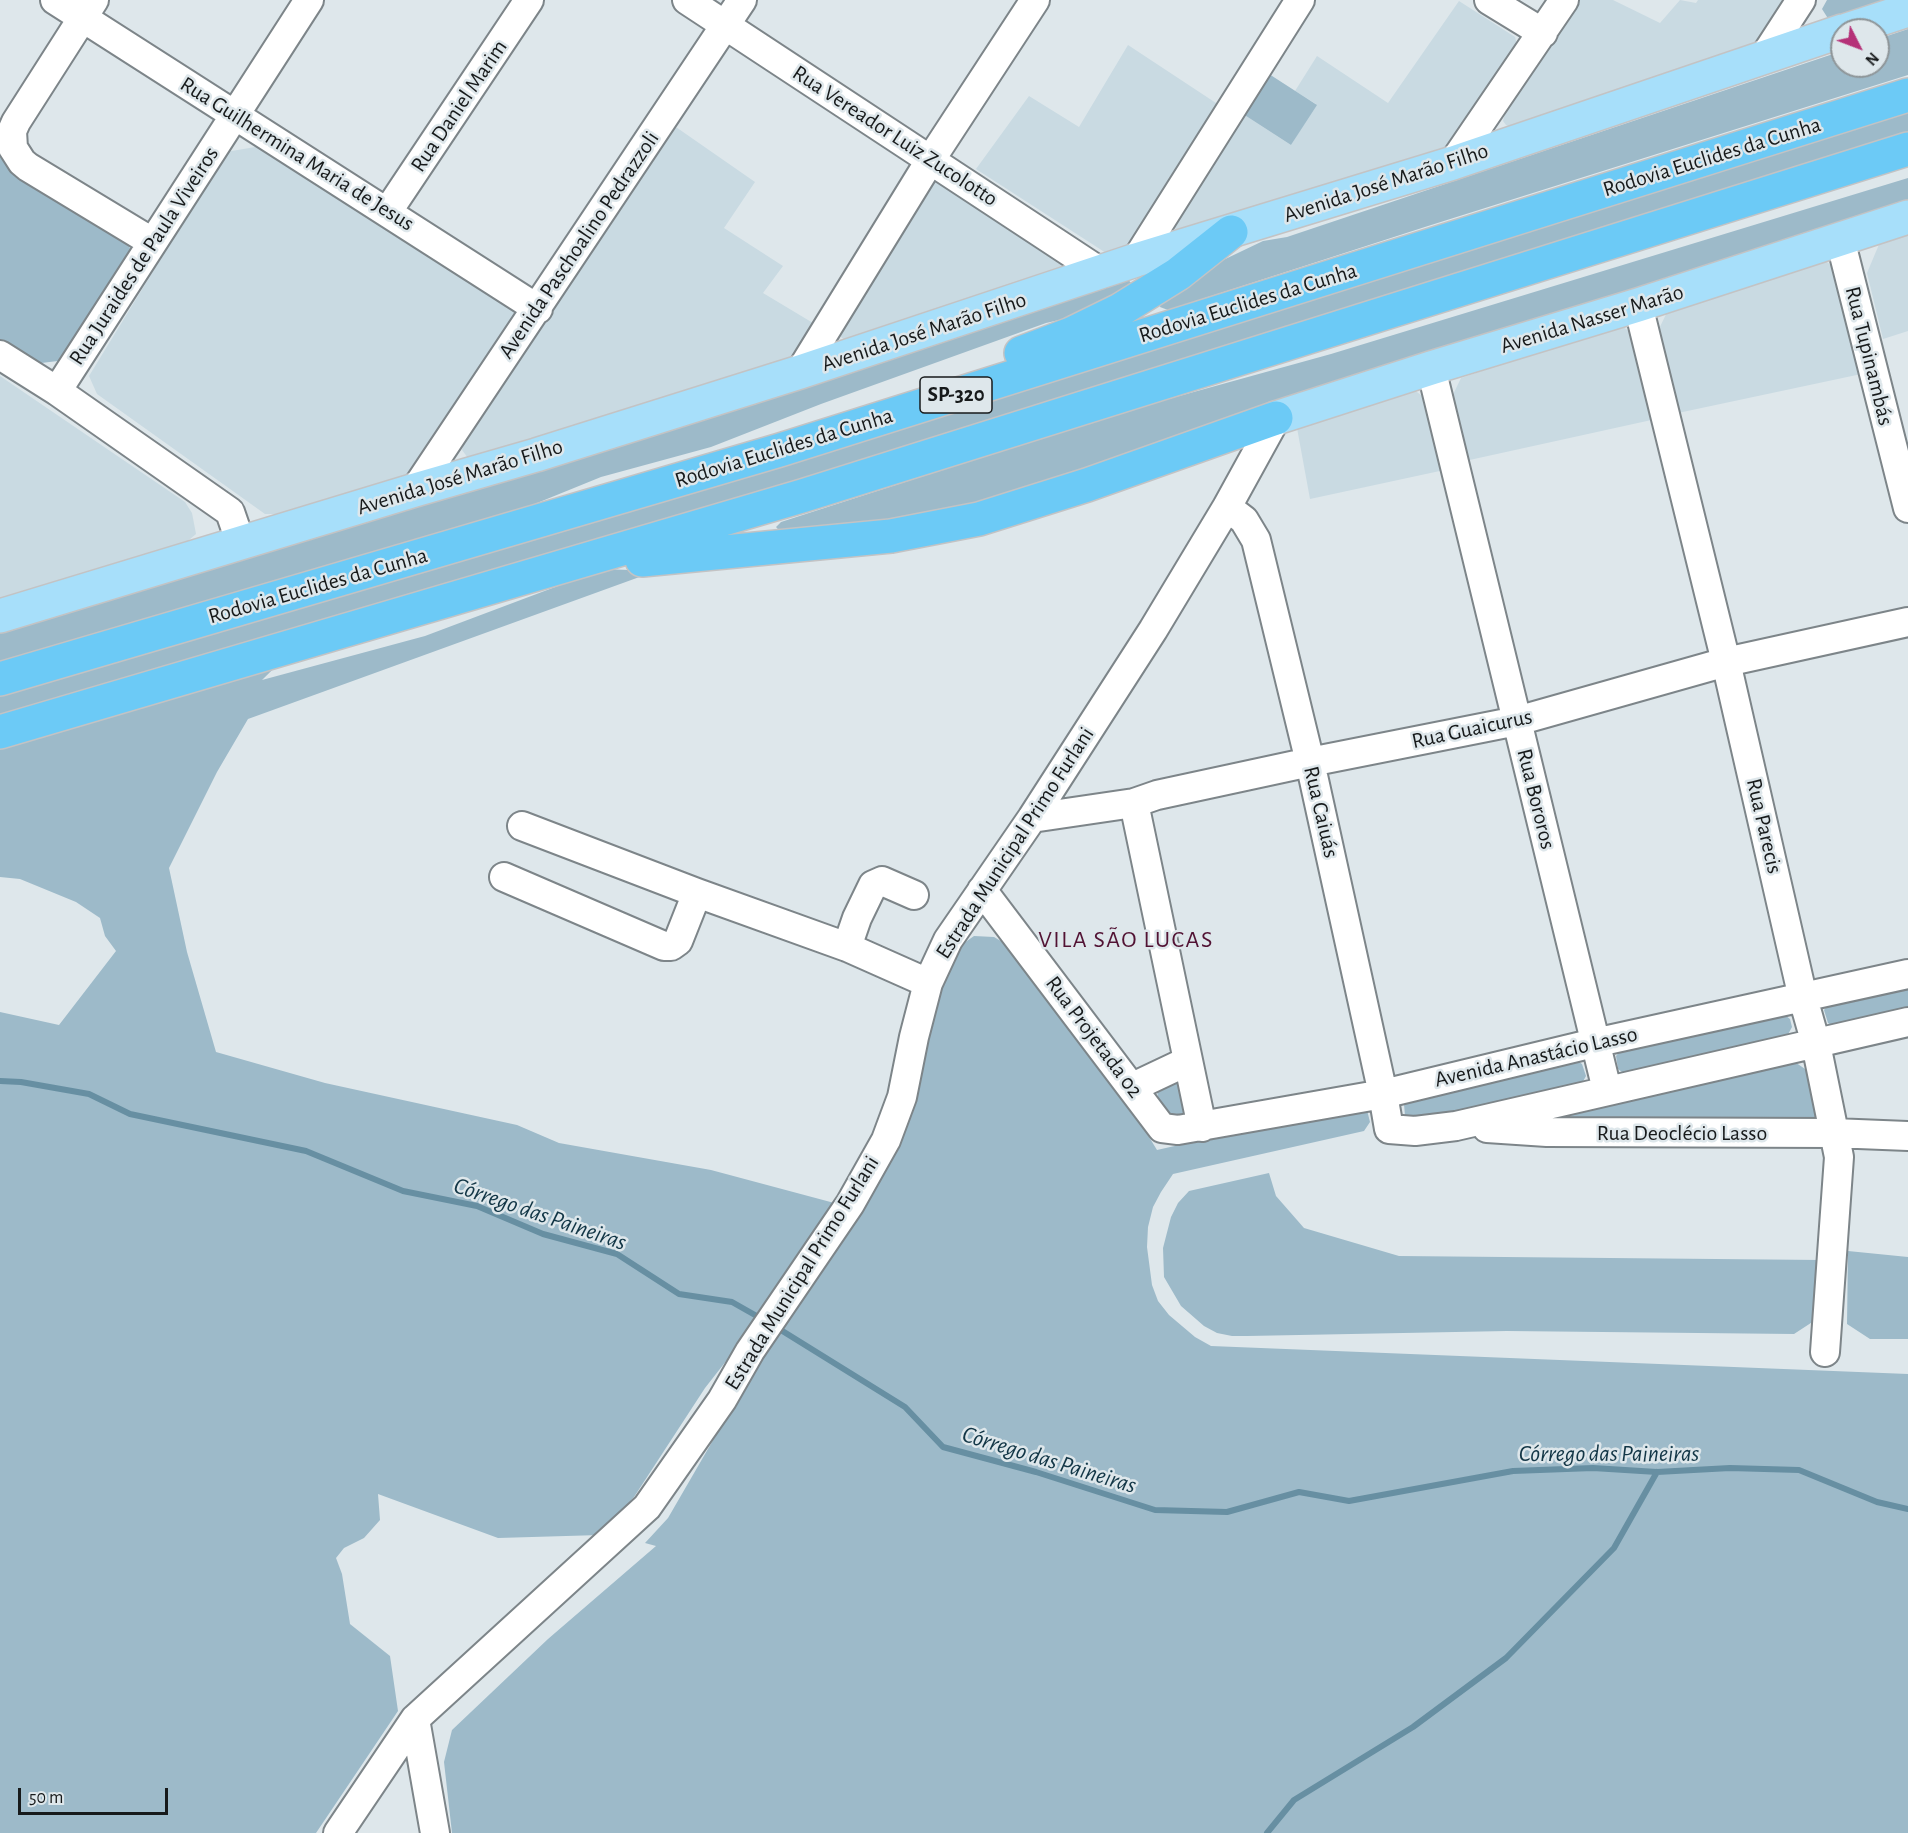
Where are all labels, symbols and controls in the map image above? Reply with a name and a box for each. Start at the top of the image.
north arrow [1830,18,1890,78]
street label: Rua Daniel Marim [405,35,513,177]
text: N [1862,49,1882,68]
street label: Rua Vereador Luiz Zucolotto [787,60,1003,212]
street label: Rua Guilhermina Maria de Jesus [175,71,419,237]
street label: Rodovia Euclides da Cunha [1600,111,1824,203]
street label: Avenida Paschoalino Pedrazzoli [493,126,665,364]
street label: Avenida José Marão Filho [1280,137,1492,229]
street label: Rua Juraides de Paula Viveiros [64,142,224,370]
street label: Rodovia Euclides da Cunha [1136,257,1360,349]
street label: Avenida Nasser Marão [1497,279,1687,359]
street label: Rua Tupinambás [1839,284,1899,428]
street label: Avenida José Marão Filho [818,286,1030,378]
road number: SP-320 [920,377,992,413]
street label: Rodovia Euclides da Cunha [672,402,896,494]
street label: Avenida José Marão Filho [354,433,566,521]
street label: Rodovia Euclides da Cunha [205,542,431,630]
street label: Rua Guaicurus [1409,703,1535,755]
street label: Estrada Municipal Primo Furlani [930,722,1100,964]
street label: Rua Bororos [1511,746,1561,852]
street label: Rua Caiuás [1298,764,1344,860]
street label: Rua Parecis [1740,776,1788,876]
district label: VILA SÃO LUCAS [1038,926,1214,954]
street label: Rua Projetada 02 [1040,971,1148,1103]
street label: Avenida Anastácio Lasso [1432,1021,1640,1093]
street label: Rua Deoclécio Lasso [1597,1120,1767,1146]
street label: Estrada Municipal Primo Furlani [719,1151,885,1395]
water label: Córrego das Paineiras [450,1171,630,1257]
water label: Córrego das Paineiras [959,1420,1139,1500]
water label: Córrego das Paineiras [1519,1440,1699,1468]
scale bar [21,1776,171,1814]
text: 50 m [29,1789,63,1807]

